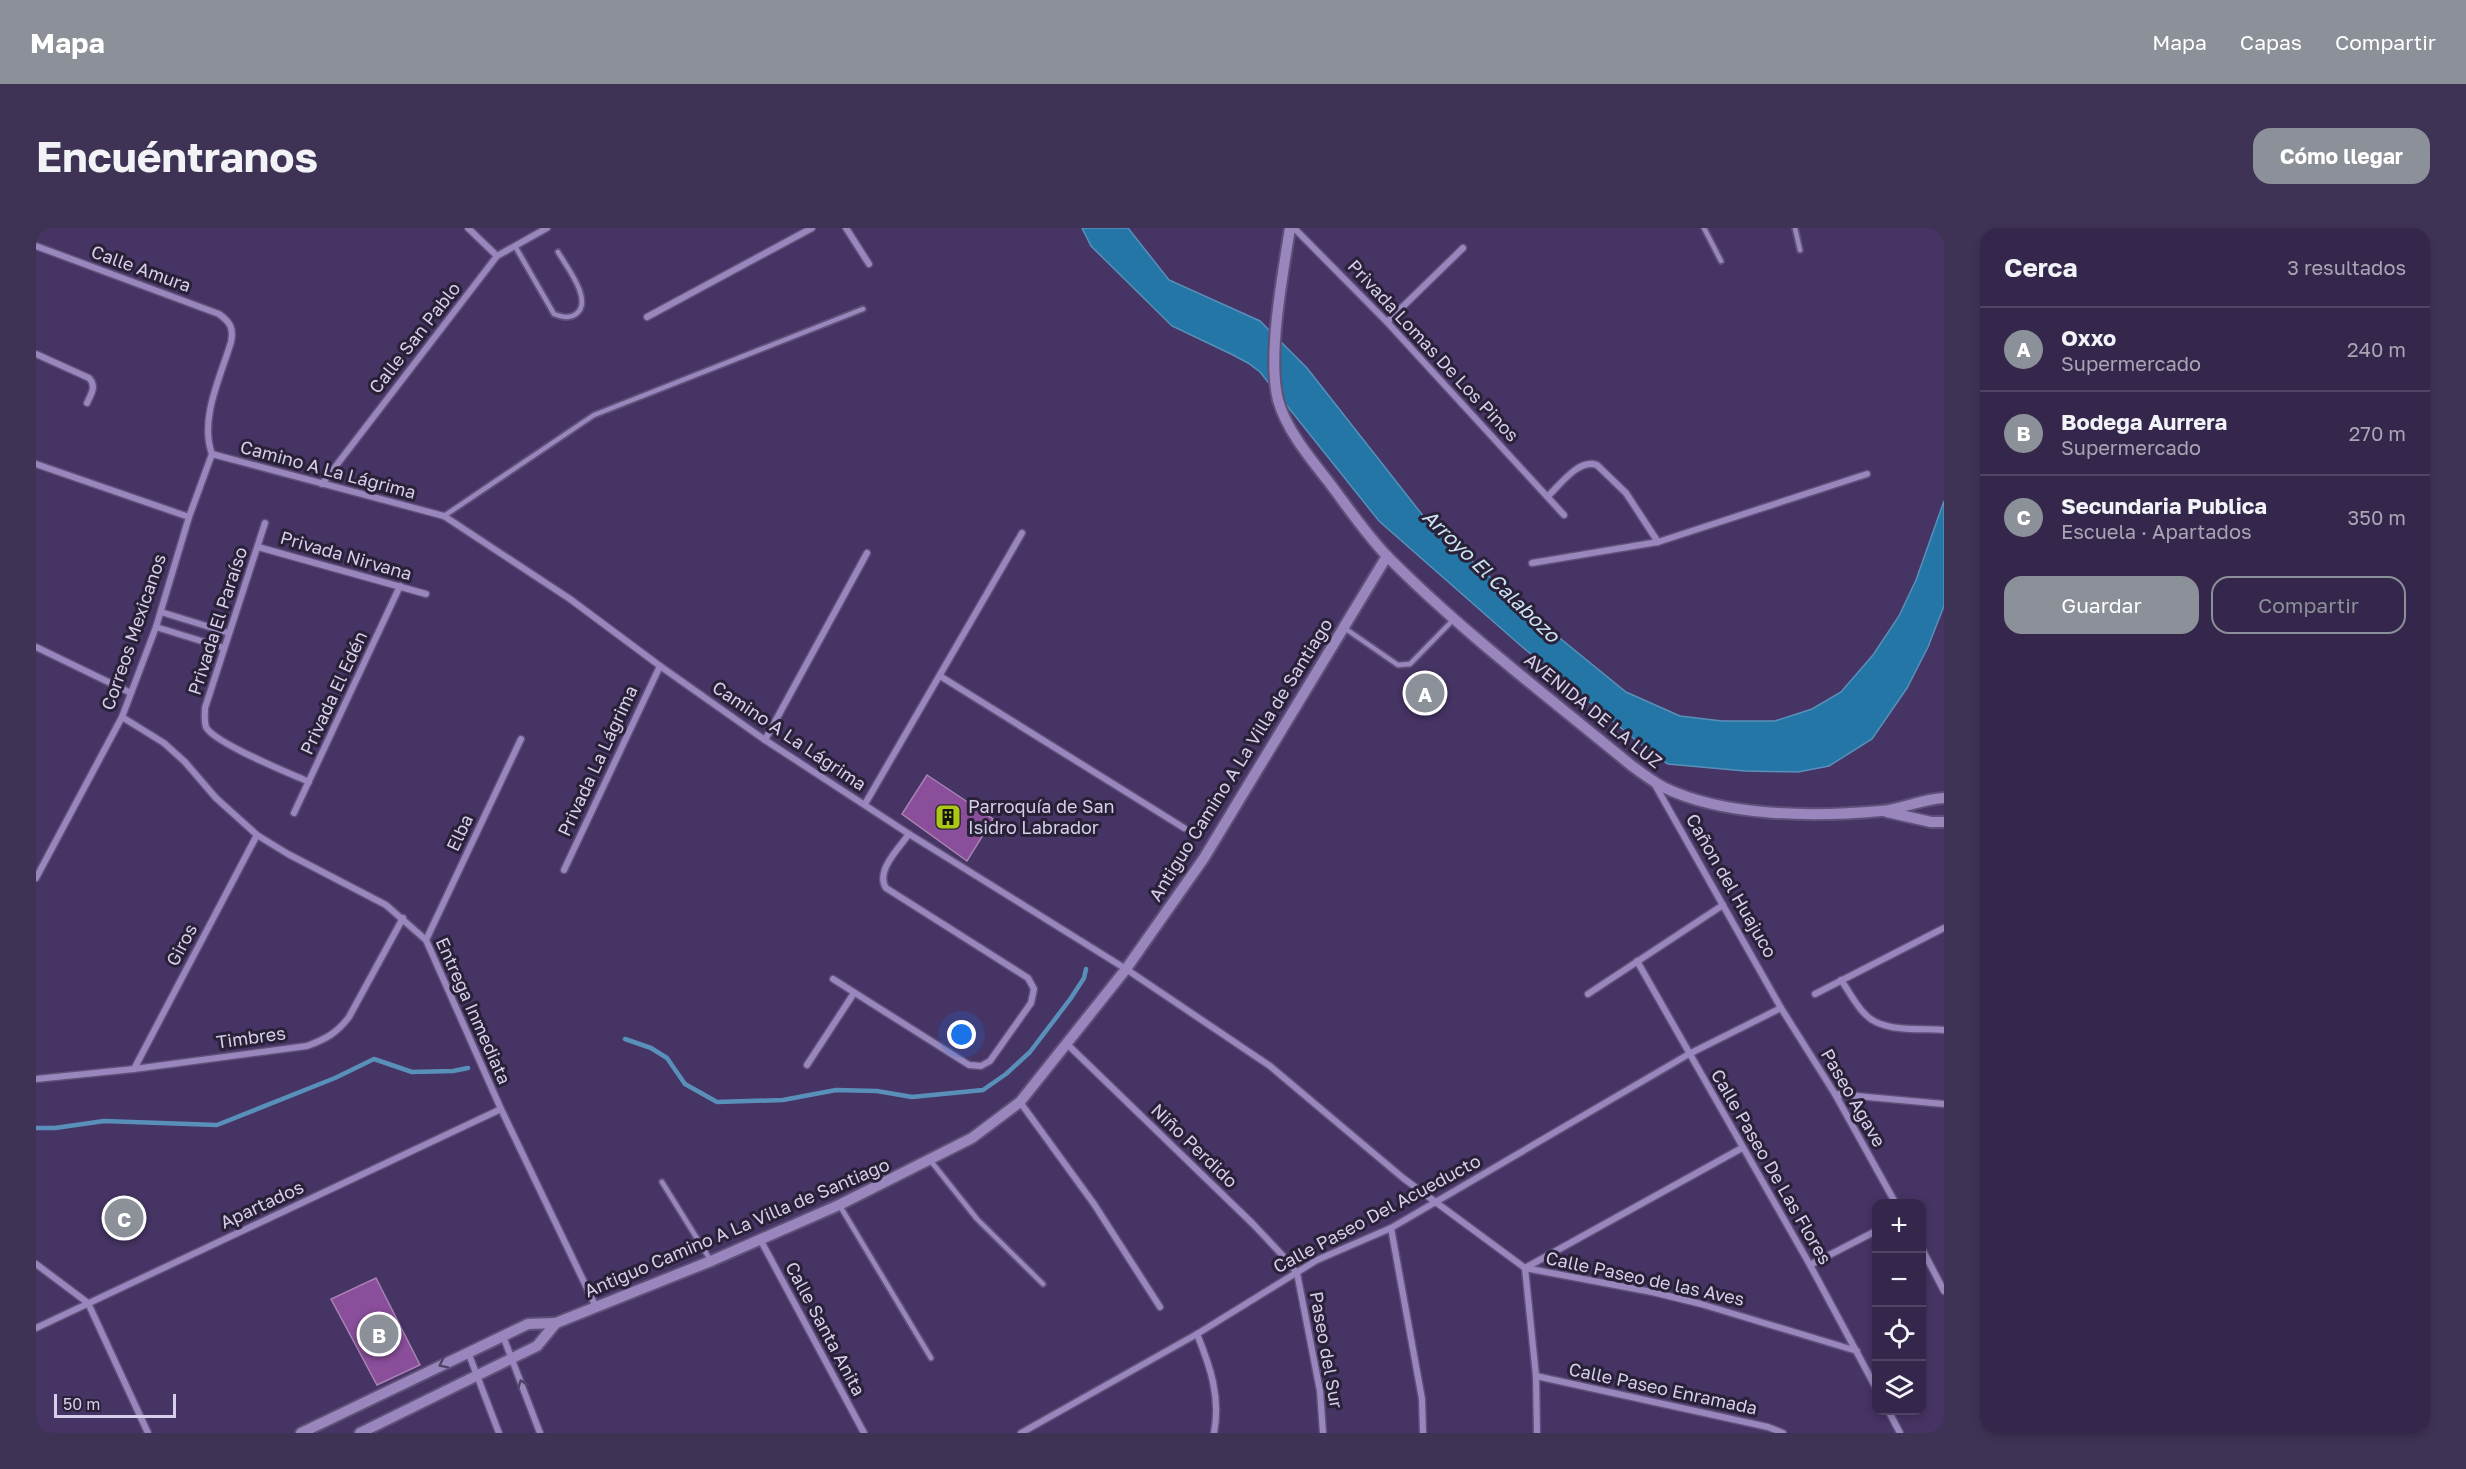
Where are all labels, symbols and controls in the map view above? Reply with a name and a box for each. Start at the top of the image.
text: Mapa [30,26,105,59]
text: Mapa [2152,29,2207,55]
text: Capas [2240,29,2302,55]
text: Compartir [2335,29,2436,55]
button: Cómo llegar [2253,128,2430,184]
text: Encuéntranos [36,131,318,181]
street label: Calle Amura [88,240,194,296]
text: Cerca [2004,252,2078,283]
street label: Privada Lomas De Los Pinos [1344,255,1524,446]
text: 3 resultados [2287,255,2406,279]
street label: Calle San Pablo [364,277,464,397]
text: Oxxo [2061,324,2116,351]
text: A [2016,337,2031,361]
text: 240 m [2347,337,2406,361]
text: Supermercado [2061,351,2201,375]
text: Bodega Aurrera [2061,408,2227,435]
text: B [2016,421,2031,445]
text: 270 m [2349,421,2406,445]
street label: Camino A La Lágrima [238,435,418,503]
text: Supermercado [2061,435,2201,459]
text: Secundaria Publica [2061,492,2267,519]
water label: Arroyo El Calabozo [1418,504,1566,648]
text: C [2016,505,2031,529]
text: 350 m [2348,505,2406,529]
text: Escuela · Apartados [2061,519,2252,543]
street label: Privada Nirvana [278,526,415,584]
street label: Privada El Paraíso [183,544,251,697]
street label: Correos Mexicanos [96,551,170,713]
button: Guardar [2004,576,2199,634]
button: Compartir [2211,576,2406,634]
street label: Antiguo Camino A La Villa de Santiago [1144,614,1337,905]
street label: Privada El Edén [295,627,371,758]
street label: AVENIDA DE LA LUZ [1520,648,1667,772]
pin: A [1406,670,1444,716]
street label: Camino A La Lágrima [708,675,871,795]
street label: Privada La Lágrima [553,682,642,839]
place label: Parroquía de San Isidro Labrador [968,795,1115,838]
building icon: Parroquía de San Isidro Labrador [933,802,963,832]
street label: Cañon del Huajuco [1682,810,1782,961]
street label: Elba [441,811,477,854]
street label: Giros [161,920,201,969]
street label: Entrega Inmediata [432,934,516,1087]
your location [947,1020,976,1049]
street label: Timbres [215,1021,287,1053]
street label: Paseo Agave [1817,1044,1891,1151]
street label: Calle Paseo De Las Flores [1707,1065,1837,1268]
street label: Niño Perdido [1147,1099,1242,1192]
street label: Calle Paseo Del Acueducto [1269,1149,1484,1277]
street label: Antiguo Camino A La Villa de Santiago [581,1153,892,1302]
street label: Apartados [216,1175,307,1233]
pin: C [104,1196,143,1240]
map controls [1872,1199,1926,1415]
button: + [1872,1199,1926,1253]
street label: Calle Paseo de las Aves [1544,1246,1746,1310]
button: − [1872,1253,1926,1307]
street label: Calle Santa Anita [781,1258,870,1399]
street label: Paseo del Sur [1306,1290,1348,1410]
button: locate [1872,1307,1926,1361]
pin: B [360,1312,398,1356]
one-way arrow [439,1357,450,1369]
street label: Calle Paseo Enramada [1567,1357,1759,1419]
button: layers [1872,1361,1926,1415]
one-way arrow [517,1379,530,1390]
scale bar [54,1391,176,1418]
text: 50 m [63,1394,100,1414]

